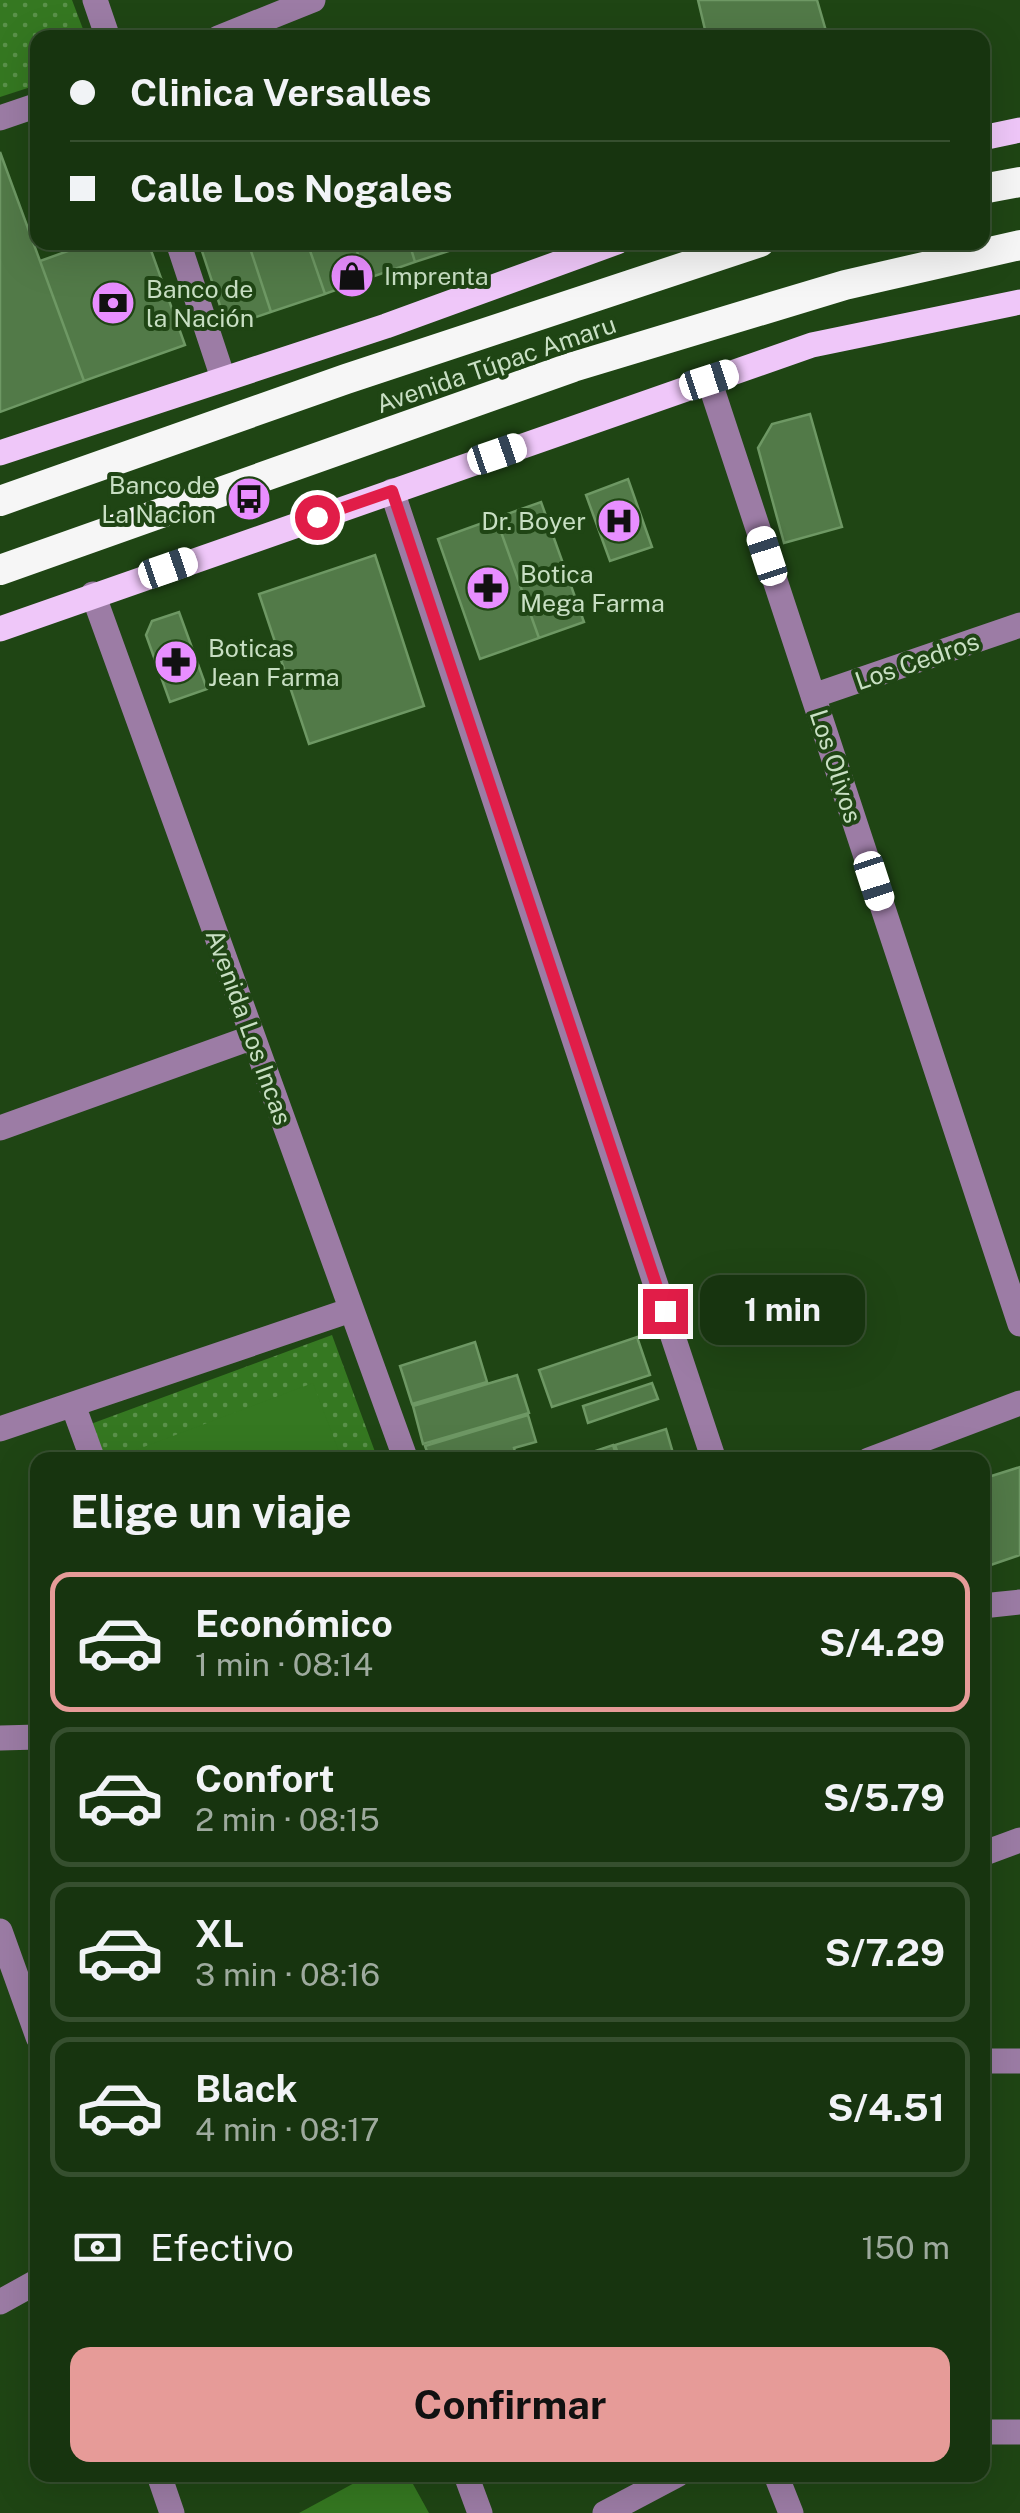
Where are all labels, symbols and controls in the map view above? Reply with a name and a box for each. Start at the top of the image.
text: Clinica Versalles [130,70,432,115]
text: Calle Los Nogales [130,166,453,211]
shop icon: Imprenta [329,253,375,299]
place label: Imprenta [384,261,489,291]
place label: Banco de la Nación [146,274,254,333]
bank icon: Banco de la Nación [90,280,136,326]
street label: Avenida Túpac Amaru [372,309,620,419]
car [676,356,742,404]
car [464,430,530,478]
place label: Banco de La Nacion [101,470,216,529]
bus stop icon: Banco de La Nacion [226,476,272,522]
route start [295,495,340,540]
hospital icon: Dr. Boyer [596,498,642,544]
place label: Dr. Boyer [481,506,586,536]
car [743,523,791,589]
car [135,544,201,592]
place label: Botica Mega Farma [520,559,665,618]
pharmacy icon: Botica Mega Farma [465,565,511,611]
street label: Los Cedros [851,626,983,696]
place label: Boticas Jean Farma [208,633,340,692]
pharmacy icon: Boticas Jean Farma [153,639,199,685]
street label: Los Olivos [804,705,868,827]
car [850,848,898,914]
street label: Avenida Los Incas [200,925,298,1129]
callout: 1 min [700,1276,865,1346]
route end [643,1289,688,1334]
text: 1 min [744,1291,821,1328]
text: Elige un viaje [70,1485,352,1538]
icon: car [75,1597,165,1687]
text: Económico [195,1601,393,1646]
text: S/4.29 [819,1620,945,1665]
text: 1 min · 08:14 [195,1646,373,1683]
icon: car [75,1752,165,1842]
text: Confort [195,1756,335,1801]
text: S/5.79 [823,1775,945,1820]
text: 2 min · 08:15 [195,1801,380,1838]
icon: car [75,1907,165,1997]
text: XL [195,1911,244,1956]
text: S/7.29 [825,1930,945,1975]
text: 3 min · 08:16 [195,1956,380,1993]
icon: car [75,2062,165,2152]
text: Black [195,2066,298,2111]
text: S/4.51 [827,2085,945,2130]
text: 4 min · 08:17 [195,2111,379,2148]
icon: cash [70,2220,125,2275]
text: Efectivo [150,2225,294,2270]
text: 150 m [861,2229,950,2266]
button: Confirmar [70,2347,950,2462]

